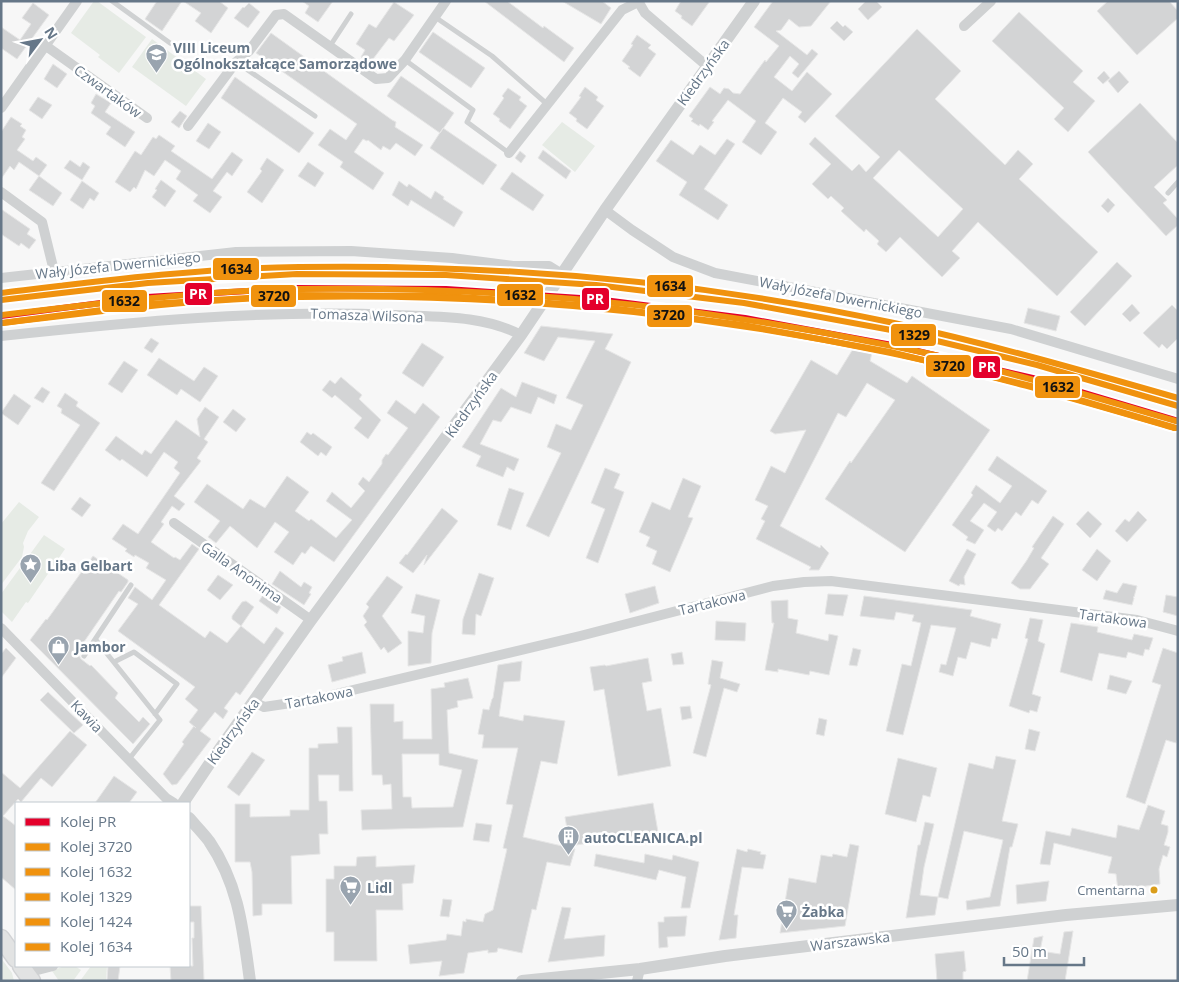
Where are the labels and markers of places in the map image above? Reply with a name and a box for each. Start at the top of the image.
place label: VIII Liceum Ogólnokształcące Samorządowe [173,38,397,73]
school or university icon: VIII Liceum Ogólnokształcące Samorządowe [145,43,169,74]
place icon: Liba Gelbart [19,553,43,584]
place label: Liba Gelbart [47,556,133,575]
shop icon: Jambor [47,634,71,665]
place label: Jambor [73,637,126,656]
building icon: autoCLEANICA.pl [556,825,580,856]
place label: autoCLEANICA.pl [584,828,702,847]
supermarket icon: Lidl [339,875,363,906]
place label: Lidl [367,878,392,897]
place label: Cmentarna [1077,881,1145,899]
marker: Cmentarna [1149,885,1159,895]
supermarket icon: Żabka [774,899,798,930]
place label: Żabka [802,902,845,921]

